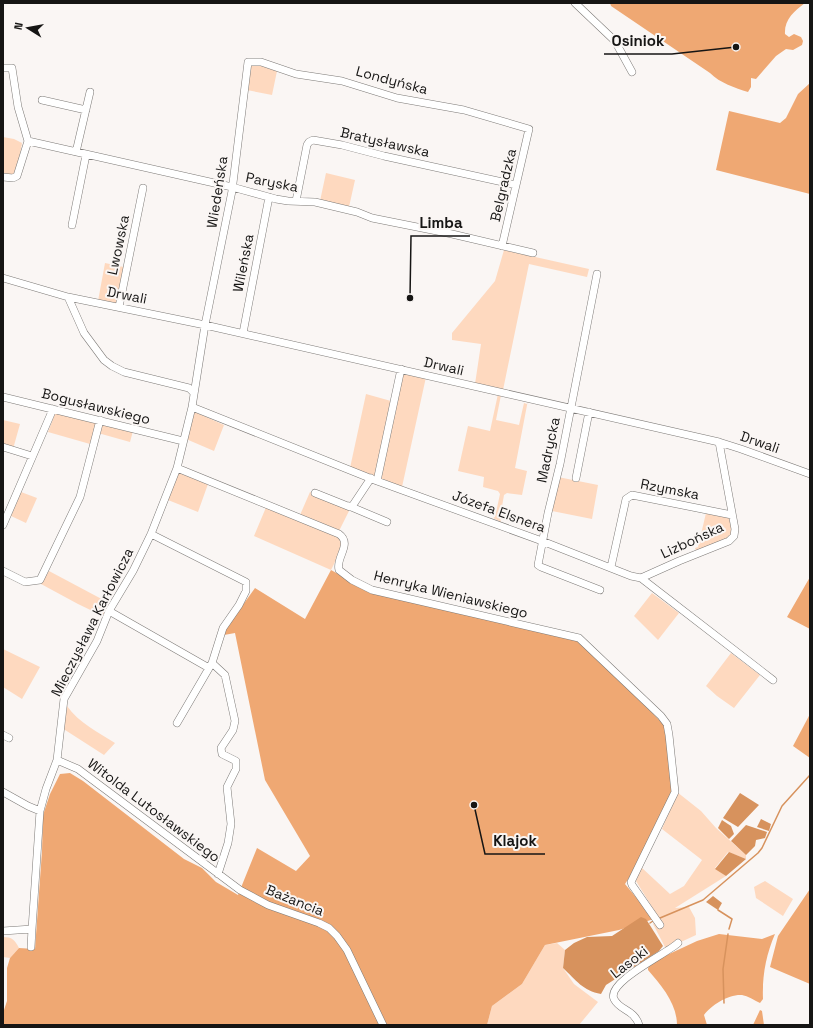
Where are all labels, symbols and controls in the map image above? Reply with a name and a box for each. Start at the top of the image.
north arrow [8,8,48,48]
text: N [11,21,26,31]
callout: Osiniok [604,27,672,54]
text: Osiniok [612,31,665,50]
street label: Londyńska [354,62,430,98]
street label: Bratysławska [338,123,432,161]
street label: Belgradzka [486,147,520,223]
street label: Wiedeńska [202,155,232,229]
street label: Paryska [244,168,300,196]
callout: Limba [411,209,470,236]
street label: Lwowska [103,213,133,277]
text: Limba [419,213,463,232]
street label: Wileńska [229,232,257,294]
street label: Drwali [105,282,149,308]
street label: Drwali [422,353,466,379]
street label: Bogusławskiego [40,384,152,428]
street label: Madrycka [532,416,564,484]
street label: Drwali [738,427,782,457]
street label: Rzymska [639,474,701,504]
street label: Józefa Elsnera [450,486,548,536]
street label: Lizbońska [658,518,726,562]
street label: Mieczysława Karłowicza [47,545,137,699]
street label: Henryka Wieniawskiego [372,566,530,622]
street label: Witolda Lutosławskiego [84,754,224,866]
callout: Klajok [485,827,545,854]
text: Klajok [493,831,537,850]
street label: Bażancia [263,880,327,920]
street label: Lasoki [607,942,651,982]

